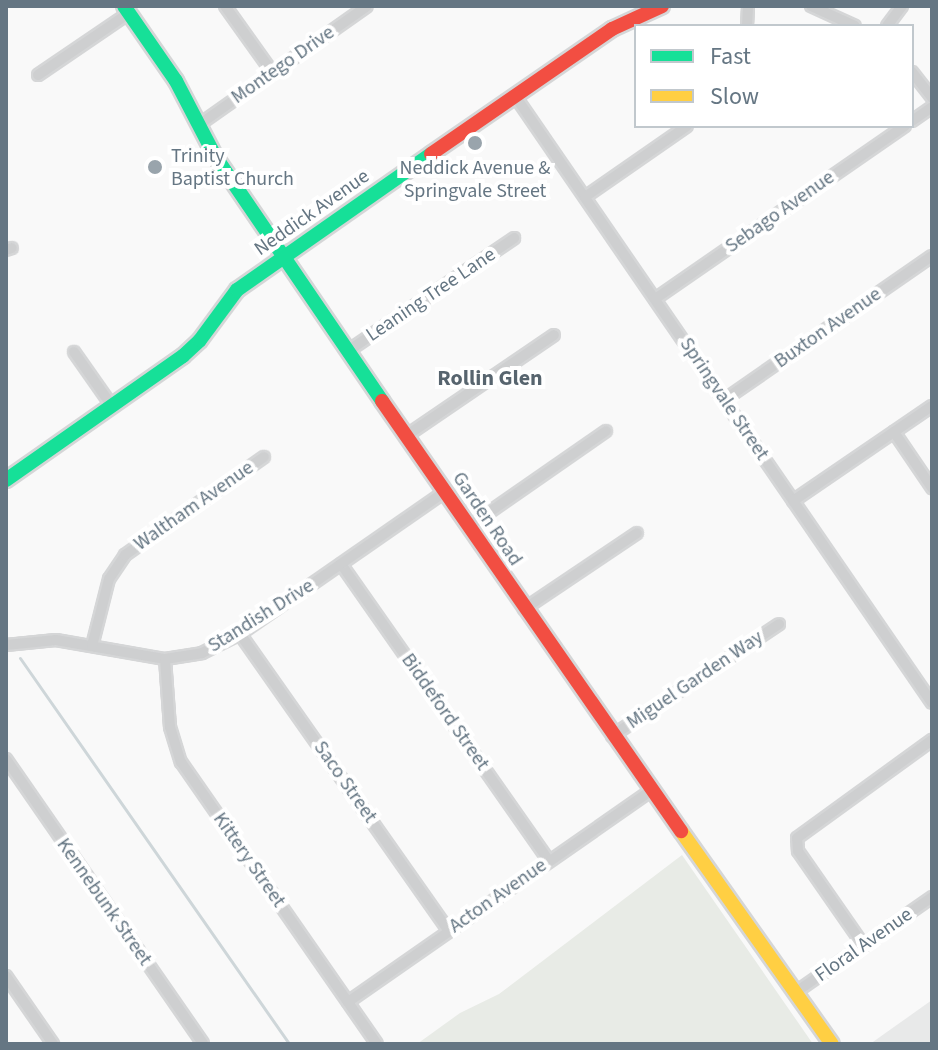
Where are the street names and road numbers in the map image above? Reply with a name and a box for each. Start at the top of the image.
street label: Montego Drive [227,21,339,109]
street label: Neddick Avenue [250,165,374,261]
street label: Sebago Avenue [721,166,839,258]
street label: Leaning Tree Lane [362,243,500,347]
street label: Buxton Avenue [770,282,886,374]
street label: Springvale Street [674,333,774,465]
street label: Waltham Avenue [130,456,258,556]
street label: Garden Road [447,468,527,570]
street label: Standish Drive [204,574,318,658]
street label: Miguel Garden Way [622,625,768,735]
street label: Biddeford Street [396,649,494,775]
street label: Saco Street [308,736,382,828]
street label: Kittery Street [208,808,290,912]
street label: Kennebunk Street [51,834,157,970]
street label: Acton Avenue [445,854,551,938]
street label: Floral Avenue [811,903,917,987]

